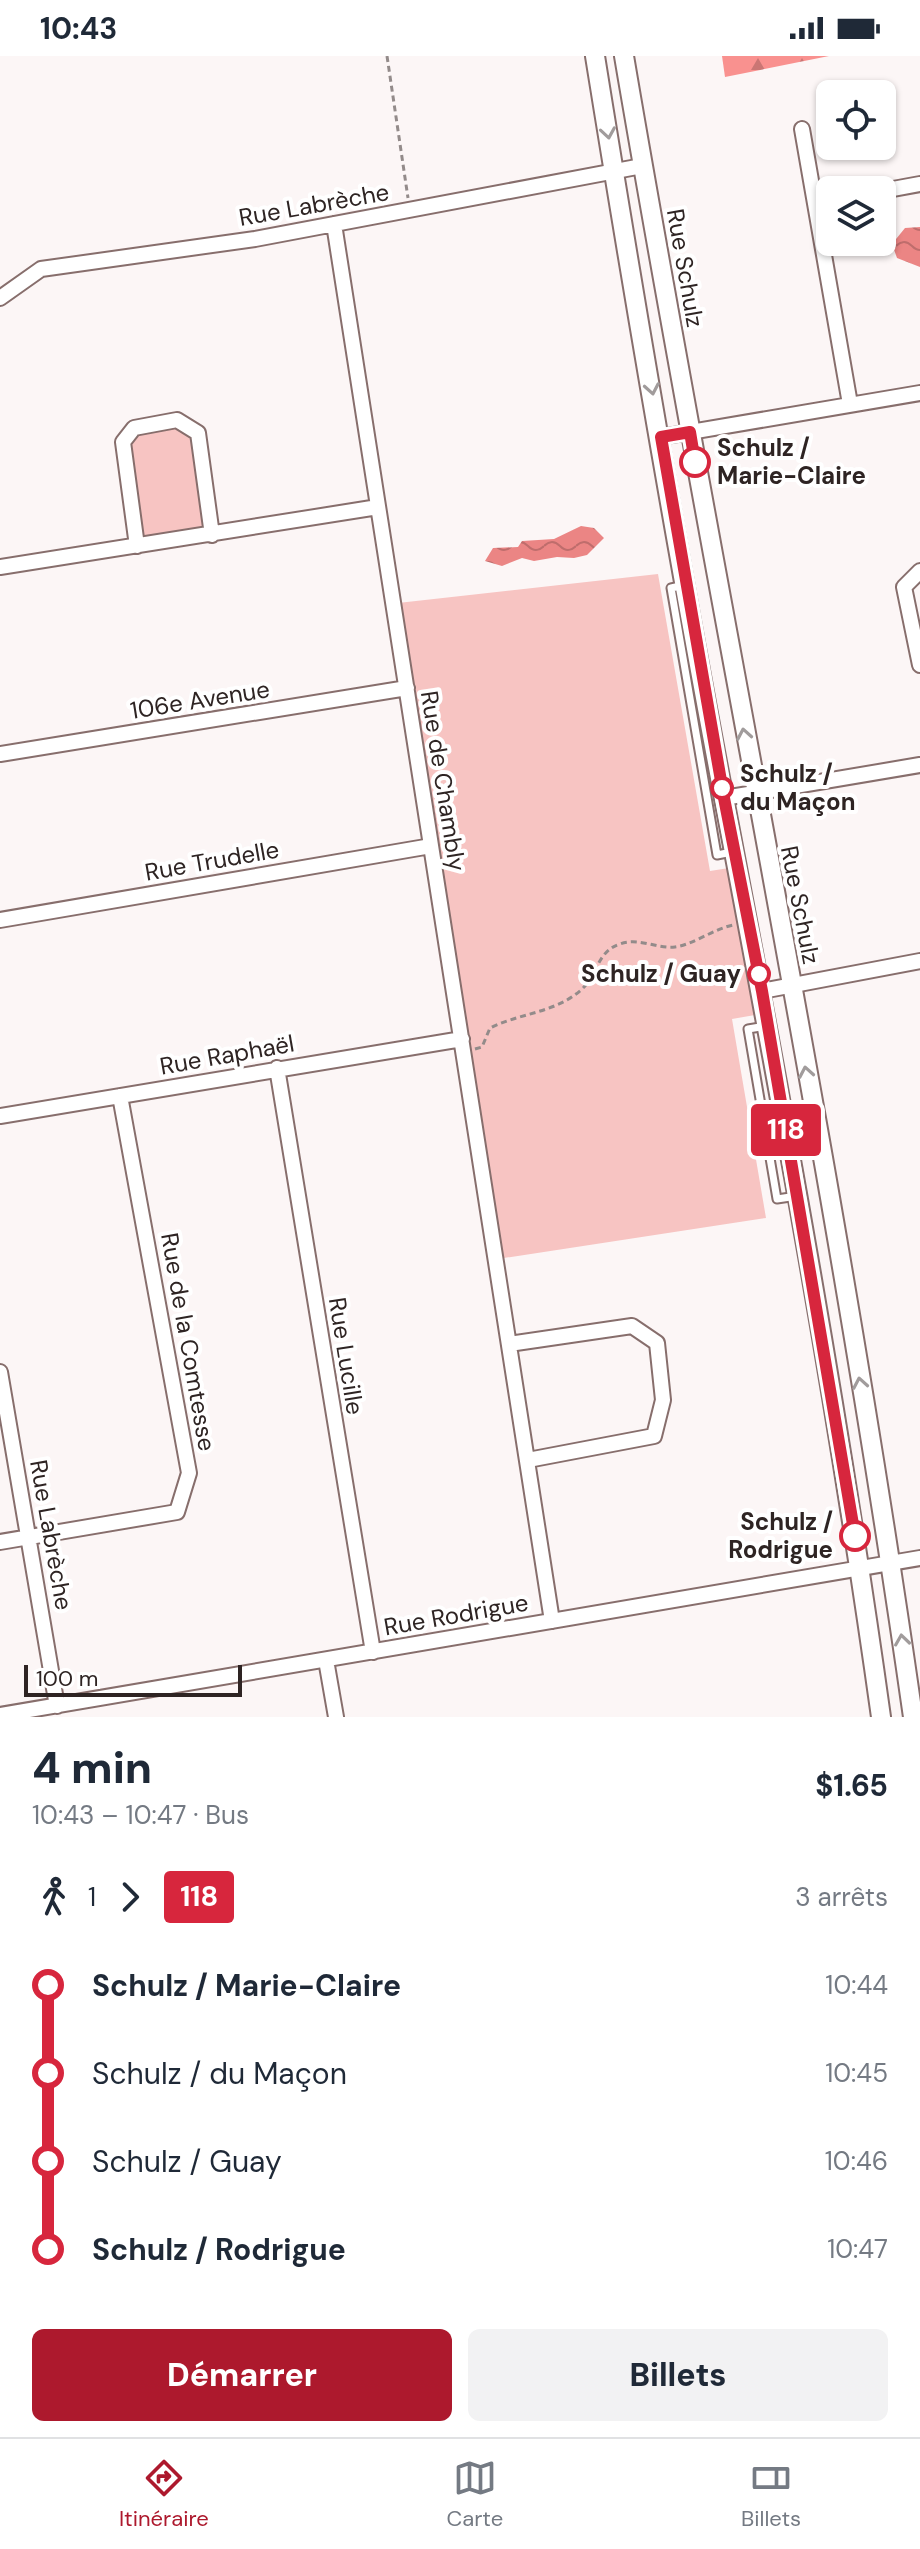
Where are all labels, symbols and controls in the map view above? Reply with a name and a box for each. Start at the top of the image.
text: 10:43 [40,9,117,48]
map controls [816,80,896,256]
button: locate [816,80,896,160]
one-way arrow [599,126,616,140]
street label: Rue Labrèche [236,176,391,233]
button: layers [816,176,896,256]
street label: Rue Schulz [660,206,711,329]
one-way arrow [643,382,660,396]
place label: Schulz / Marie-Claire [717,432,866,491]
marker: Schulz / Marie-Claire [680,447,710,477]
street label: 106e Avenue [128,673,272,726]
street label: Rue de Chambly [414,688,473,873]
one-way arrow [736,727,753,740]
place label: Schulz / du Maçon [740,758,856,817]
marker: Schulz / du Maçon [711,777,733,799]
street label: Rue Trudelle [142,833,281,888]
street label: Rue Schulz [774,843,827,967]
place label: Schulz / Guay [581,958,741,989]
marker: Schulz / Guay [748,963,770,985]
street label: Rue Raphaël [157,1027,297,1082]
one-way arrow [798,1065,815,1079]
line badge: 118 [740,1104,832,1156]
text: 118 [767,1111,805,1148]
street label: Rue de la Comtesse [154,1230,223,1453]
street label: Rue Lucille [322,1295,371,1417]
one-way arrow [852,1376,869,1390]
street label: Rue Labrèche [23,1457,80,1612]
place label: Schulz / Rodrigue [728,1506,833,1565]
marker: Schulz / Rodrigue [840,1521,870,1551]
street label: Rue Rodrigue [381,1587,531,1642]
one-way arrow [894,1633,911,1647]
scale bar [24,1661,242,1697]
text: 100 m [36,1664,98,1693]
text: 4 min [32,1739,152,1797]
text: $1.65 [815,1766,888,1805]
text: 10:43 – 10:47 · Bus [32,1798,249,1832]
icon: walk [32,1875,76,1919]
icon: forward [108,1875,152,1919]
text: 118 [180,1878,218,1915]
text: 1 [88,1880,96,1914]
text: 3 arrêts [795,1880,888,1914]
text: Schulz / Marie-Claire [92,1966,401,2005]
text: 10:44 [825,1968,888,2002]
text: Schulz / du Maçon [92,2054,347,2093]
text: 10:45 [825,2056,888,2090]
text: Schulz / Guay [92,2142,282,2181]
text: 10:46 [825,2144,888,2178]
text: Schulz / Rodrigue [92,2230,346,2269]
text: 10:47 [827,2232,888,2266]
button: Démarrer [32,2329,452,2421]
button: Billets [468,2329,888,2421]
tab: Itinéraire [119,2456,209,2533]
tab: Carte [446,2456,503,2533]
tab: Billets [741,2456,801,2533]

